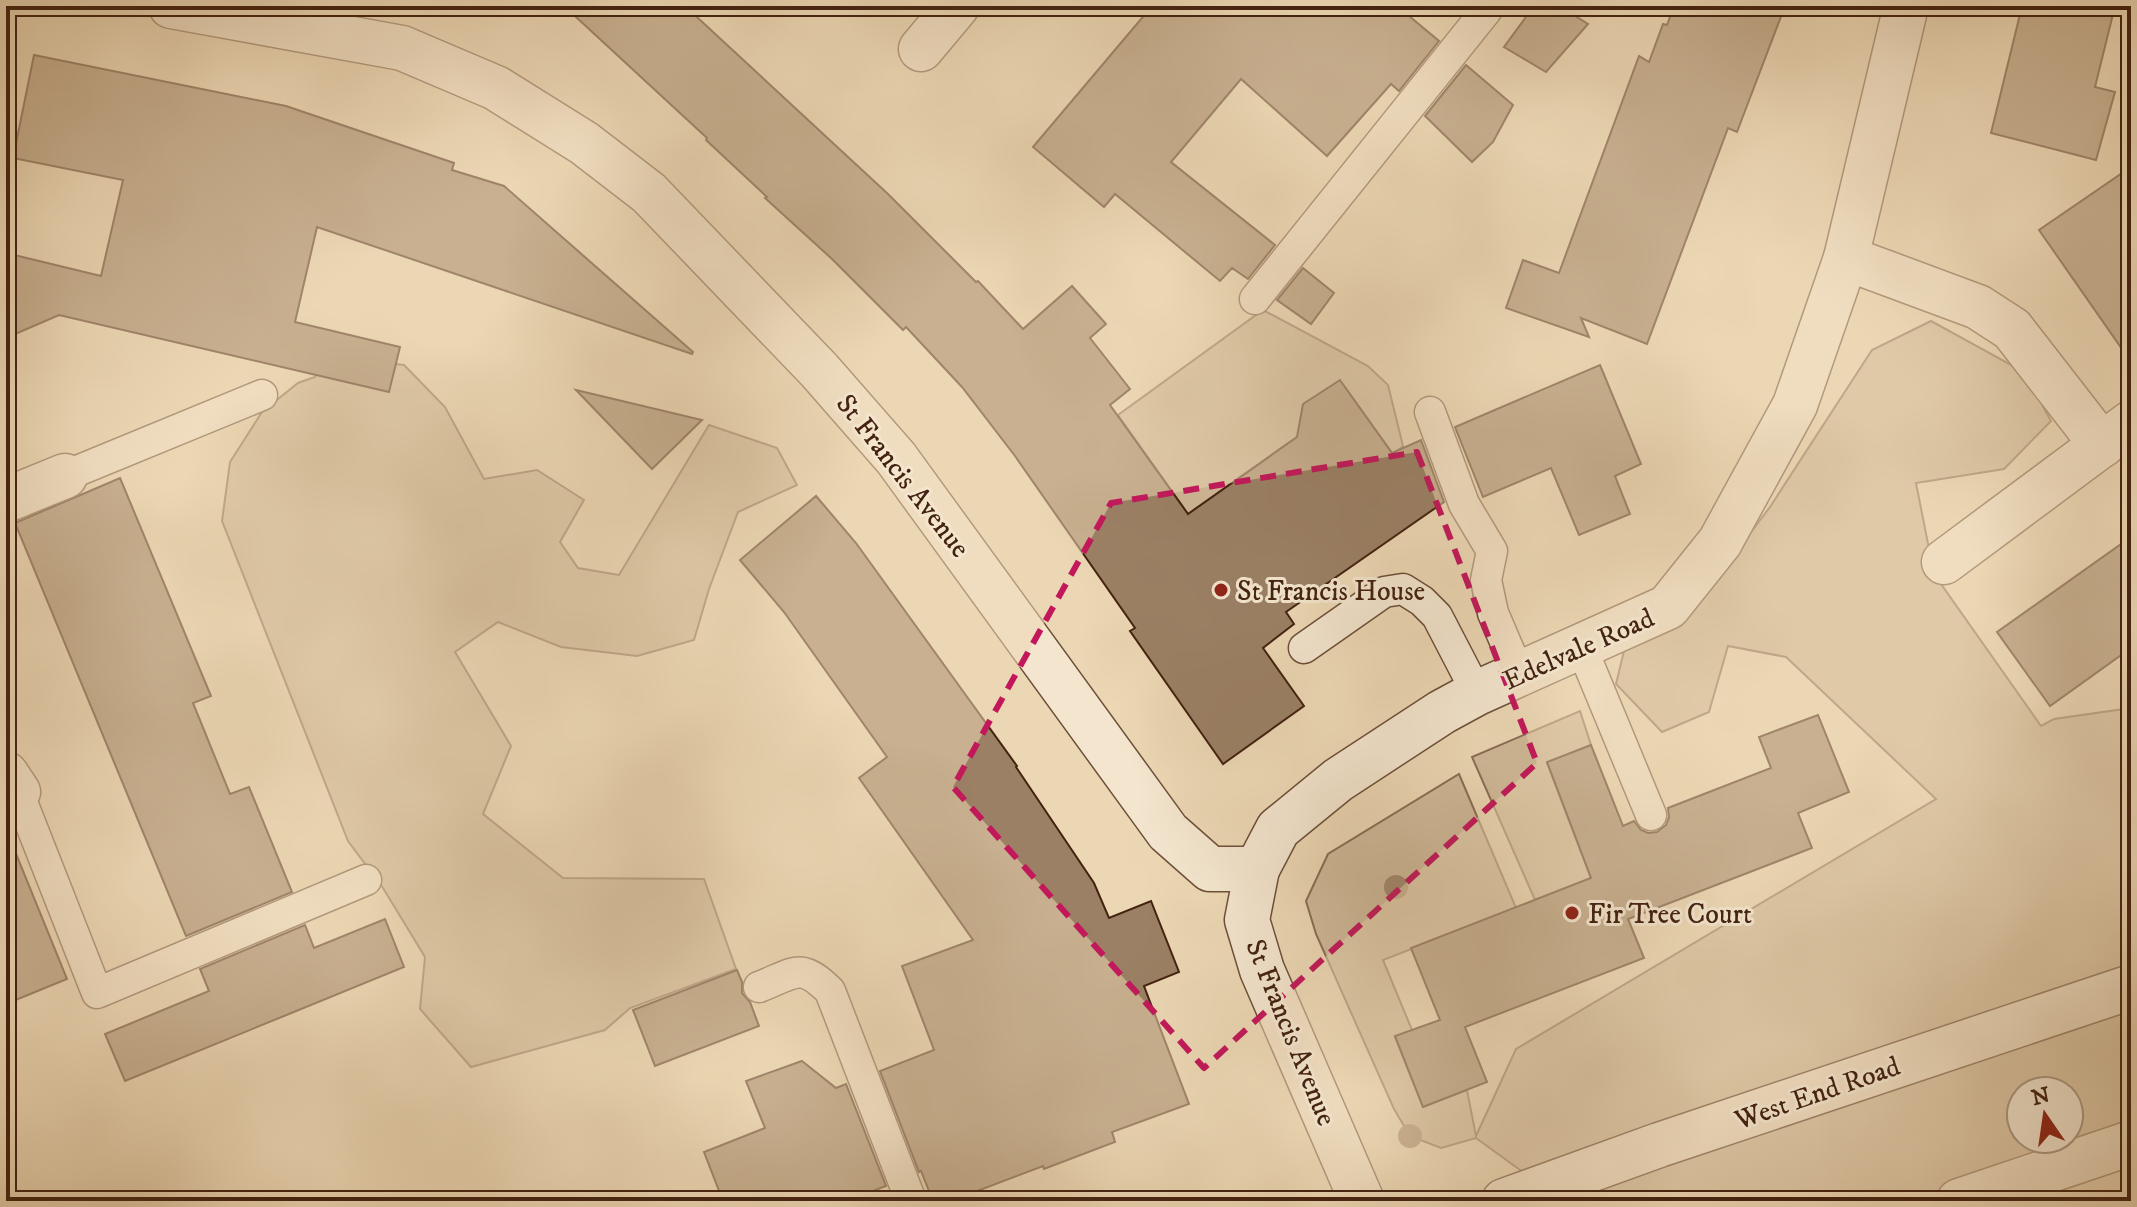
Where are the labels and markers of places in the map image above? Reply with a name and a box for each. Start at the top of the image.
place label: St Francis House [1237,574,1425,609]
marker: St Francis House [1212,581,1230,599]
place label: Fir Tree Court [1588,897,1752,932]
marker: Fir Tree Court [1563,904,1581,922]

